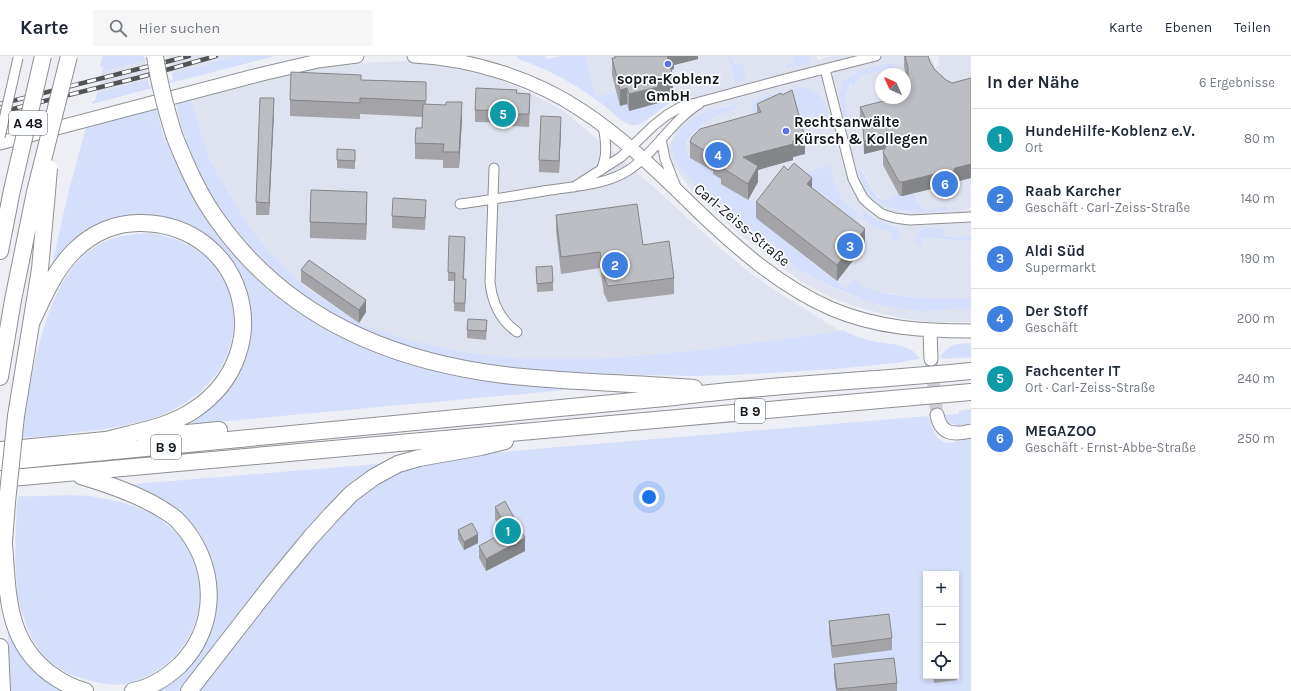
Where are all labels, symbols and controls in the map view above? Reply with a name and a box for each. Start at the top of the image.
search box [93,10,373,46]
text: Karte [20,17,69,39]
icon: search [107,17,129,39]
text: Hier suchen [139,19,220,37]
text: Karte [1109,19,1143,36]
text: Ebenen [1165,19,1212,36]
text: Teilen [1234,19,1271,36]
marker: sopra-Koblenz GmbH [663,59,673,69]
north arrow [875,68,911,104]
place label: sopra-Koblenz GmbH [617,70,719,105]
text: In der Nähe [987,72,1079,92]
text: 6 Ergebnisse [1199,75,1275,90]
pin: 5 [490,99,516,129]
road number: A 48 [9,111,47,135]
place label: Rechtsanwälte Kürsch & Kollegen [794,113,928,148]
text: HundeHilfe-Koblenz e.V. [1025,122,1195,140]
marker: Rechtsanwälte Kürsch & Kollegen [781,126,791,136]
text: 1 [998,131,1002,146]
text: 80 m [1244,131,1275,146]
pin: 4 [705,140,731,170]
text: Ort [1025,140,1043,155]
pin: 6 [932,169,958,199]
street label: Carl-Zeiss-Straße [690,180,794,270]
text: Raab Karcher [1025,182,1121,200]
text: 2 [996,191,1004,206]
text: 140 m [1240,191,1275,206]
text: Geschäft · Carl-Zeiss-Straße [1025,200,1190,215]
pin: 3 [837,231,863,261]
text: Aldi Süd [1025,242,1085,260]
pin: 2 [602,250,628,280]
text: 3 [996,251,1004,266]
text: 190 m [1240,251,1275,266]
text: Supermarkt [1025,260,1096,275]
text: Der Stoff [1025,302,1088,320]
text: 4 [996,311,1004,326]
text: 200 m [1237,311,1275,326]
text: Geschäft [1025,320,1078,335]
text: Fachcenter IT [1025,362,1120,380]
text: 5 [996,371,1004,386]
text: 240 m [1237,371,1275,386]
text: Ort · Carl-Zeiss-Straße [1025,380,1155,395]
road number: B 9 [735,399,765,423]
text: MEGAZOO [1025,422,1096,440]
text: 6 [996,431,1004,446]
text: 250 m [1237,431,1275,446]
road number: B 9 [151,435,181,459]
text: Geschäft · Ernst-Abbe-Straße [1025,440,1196,455]
your location [639,487,659,507]
pin: 1 [495,516,521,546]
map controls [923,571,959,679]
button: + [923,571,959,607]
button: − [923,607,959,643]
button: locate [923,643,959,679]

